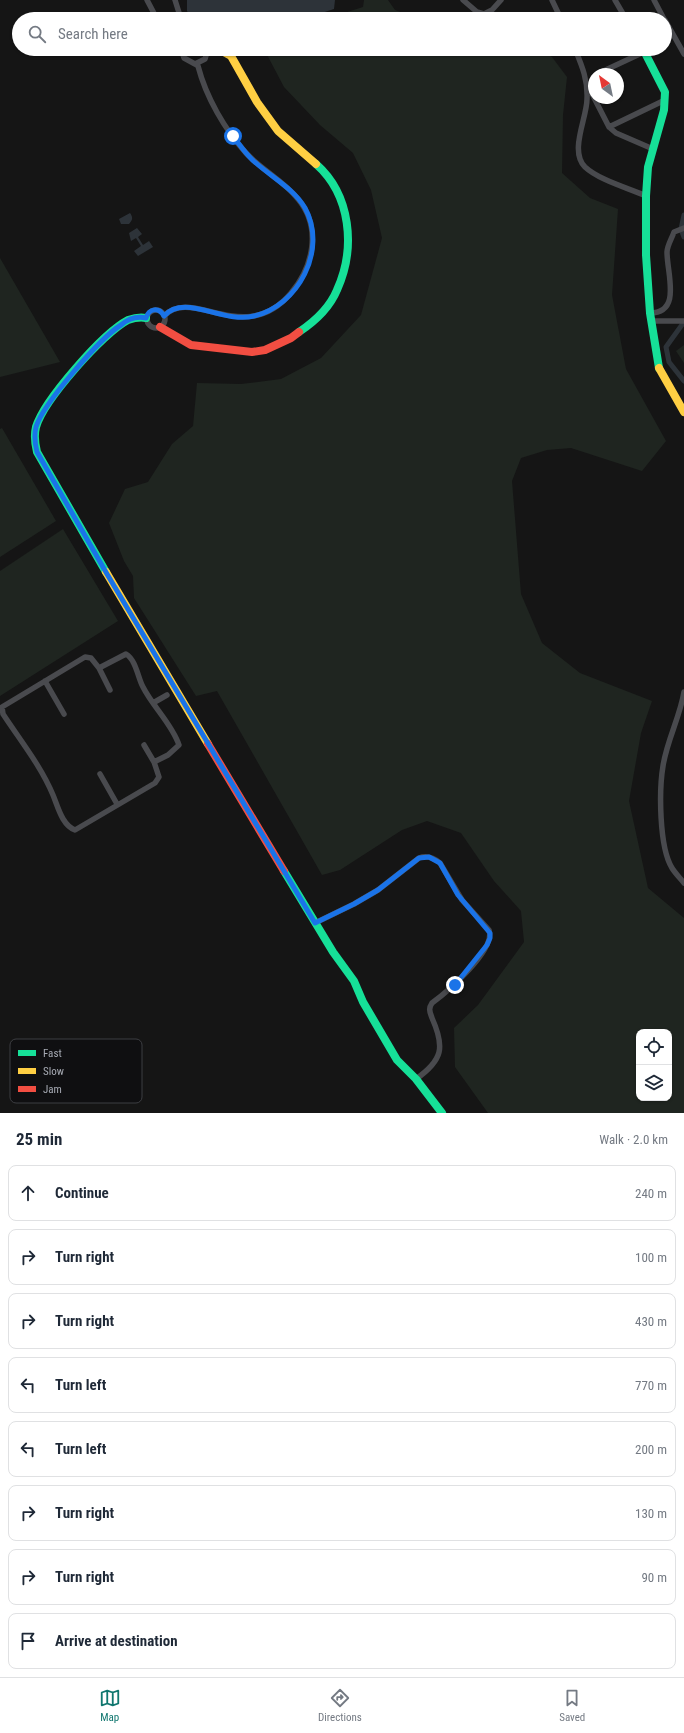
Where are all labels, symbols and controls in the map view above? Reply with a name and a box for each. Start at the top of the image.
search box [12,12,672,56]
icon: search [26,23,48,45]
text: Search here [58,25,128,43]
north arrow [588,68,624,104]
route start [224,127,242,145]
route end [446,976,464,994]
map controls [636,1029,672,1101]
button: locate [636,1029,672,1065]
legend [10,1039,142,1103]
text: Fast [43,1047,62,1060]
text: Slow [43,1065,64,1078]
button: layers [636,1065,672,1101]
text: Jam [43,1083,62,1096]
text: 25 min [16,1129,62,1149]
text: Walk · 2.0 km [599,1132,668,1147]
icon: ahead [17,1182,39,1204]
text: Continue [55,1184,109,1202]
text: 240 m [635,1186,667,1201]
icon: right [17,1246,39,1268]
text: Turn right [55,1248,114,1266]
text: 100 m [635,1250,667,1265]
icon: right [17,1310,39,1332]
text: Turn right [55,1312,114,1330]
text: 430 m [635,1314,667,1329]
icon: left [17,1374,39,1396]
text: Turn left [55,1376,106,1394]
text: 770 m [635,1378,667,1393]
icon: left [17,1438,39,1460]
text: Turn left [55,1440,106,1458]
text: 200 m [635,1442,667,1457]
icon: right [17,1502,39,1524]
text: Turn right [55,1504,114,1522]
text: 130 m [635,1506,667,1521]
icon: right [17,1566,39,1588]
text: Turn right [55,1568,114,1586]
text: 90 m [641,1570,667,1585]
icon: arrive [17,1630,39,1652]
text: Arrive at destination [55,1632,178,1650]
tab: Map [99,1687,121,1724]
tab: Directions [318,1687,362,1724]
tab: Saved [559,1687,585,1724]

